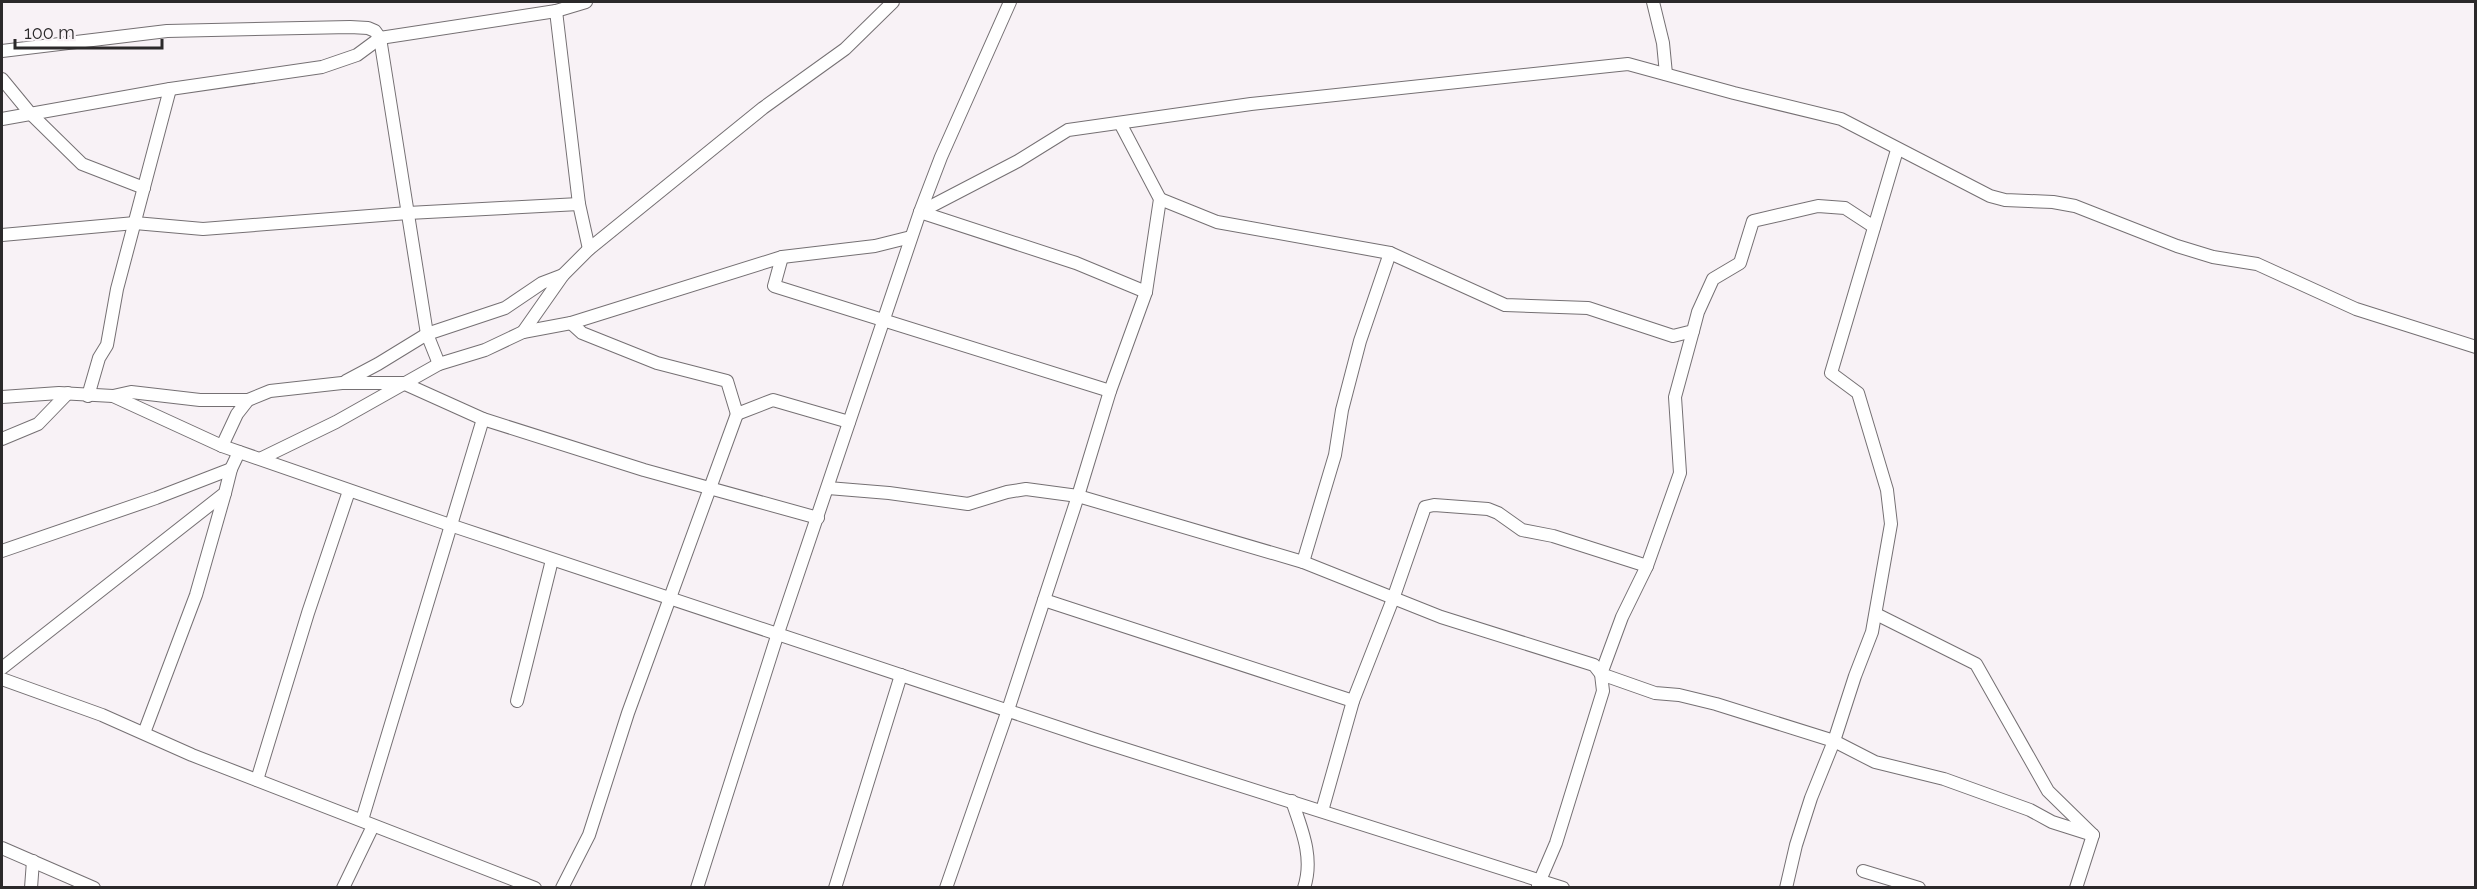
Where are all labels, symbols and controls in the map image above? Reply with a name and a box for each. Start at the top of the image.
scale bar [15,12,162,50]
text: 100 m [24,22,75,43]

